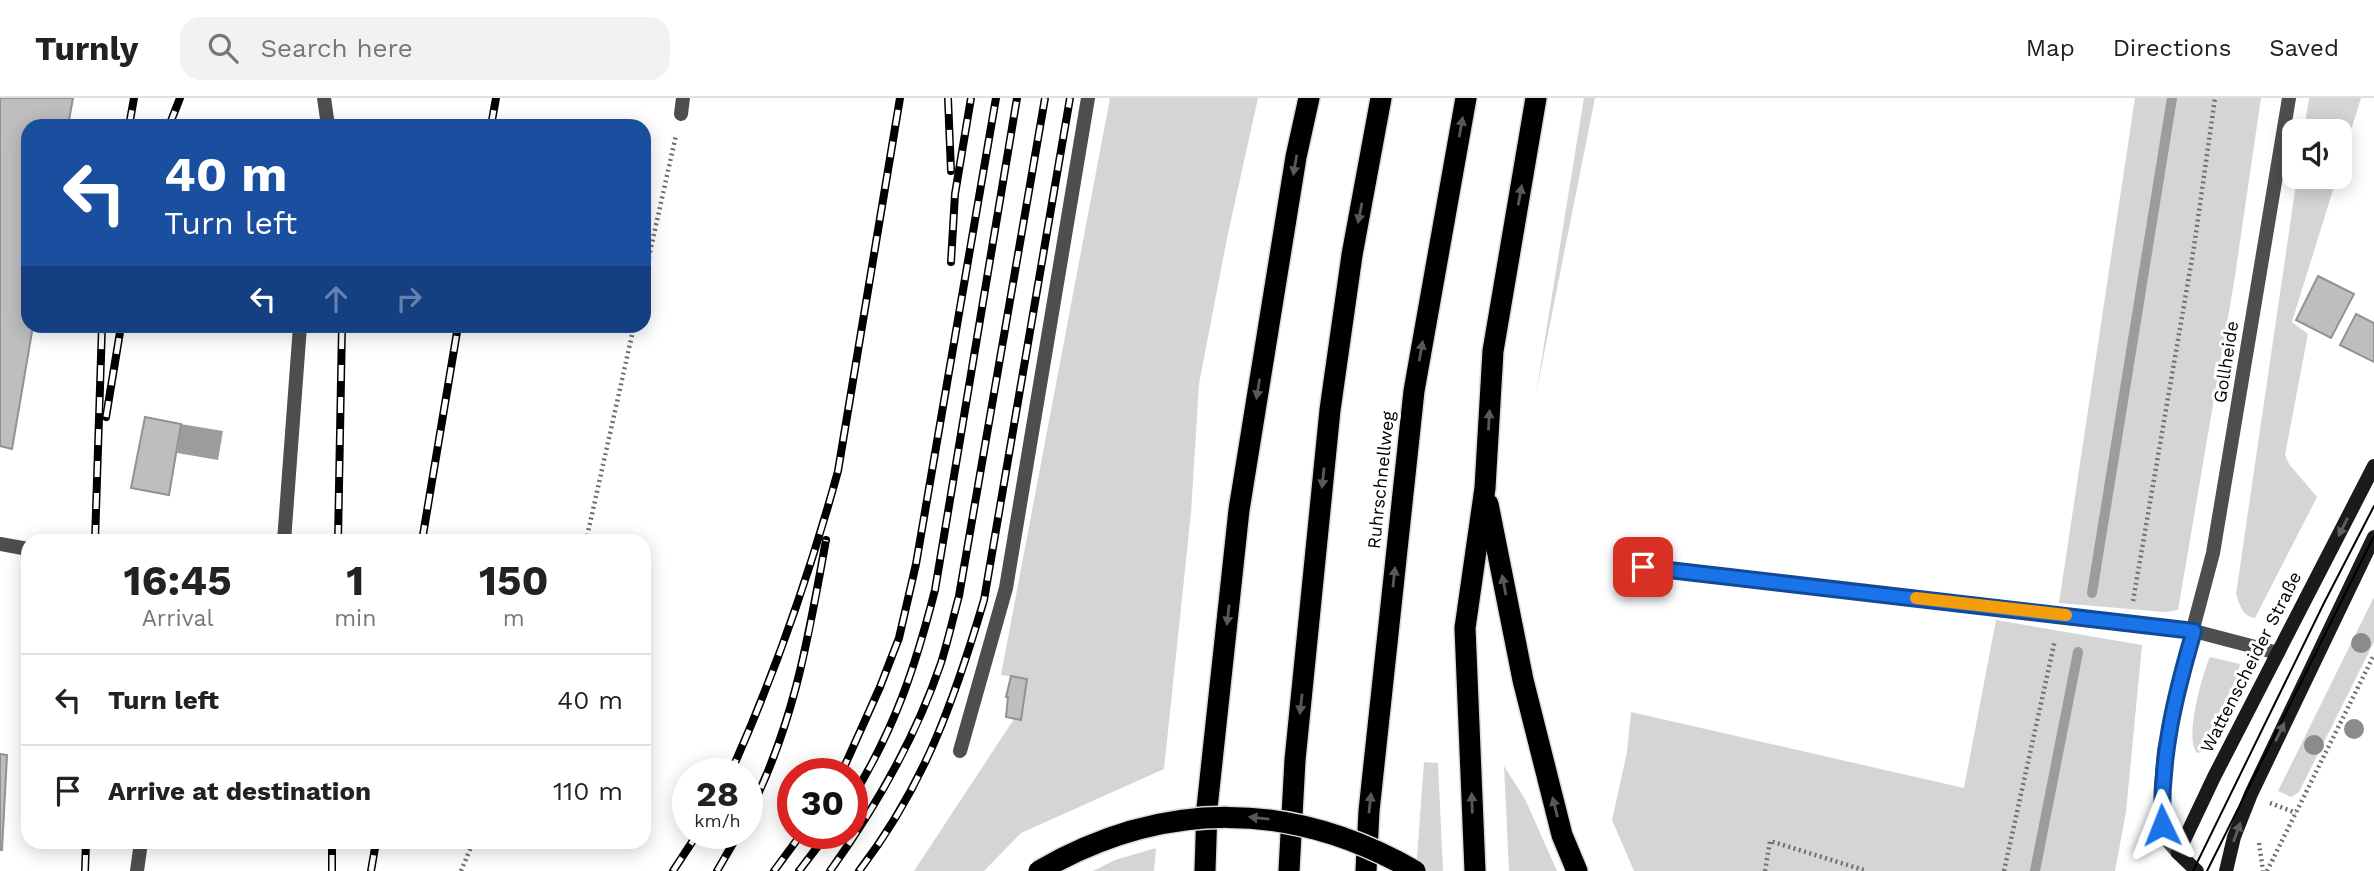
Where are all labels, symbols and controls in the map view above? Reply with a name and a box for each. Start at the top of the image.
search box [180,17,670,80]
text: Turnly [35,29,138,68]
icon: search [204,29,242,67]
text: Search here [260,33,413,63]
text: Map [2026,34,2075,62]
text: Directions [2113,34,2231,62]
text: Saved [2269,34,2339,62]
one-way arrow [1456,116,1467,138]
map controls [2282,119,2352,189]
button: sound [2282,119,2352,189]
text: 40 m [164,145,287,203]
icon: left [49,147,140,238]
one-way arrow [1289,154,1300,176]
one-way arrow [1515,184,1526,206]
one-way arrow [1354,202,1365,224]
text: Turn left [164,204,297,242]
icon: left [244,280,282,318]
icon: ahead [317,280,355,318]
icon: right [390,280,428,318]
street label: Gollheide [2209,319,2242,404]
one-way arrow [1416,340,1427,362]
one-way arrow [1253,378,1264,400]
street label: Ruhrschnellweg [1363,409,1398,550]
one-way arrow [1484,409,1495,431]
one-way arrow [1317,467,1328,489]
one-way arrow [2337,517,2348,537]
pin [1613,537,1673,597]
icon: arrive [1624,548,1662,586]
text: 16:45 [123,556,232,605]
text: 1 [346,556,364,605]
text: 150 [479,556,549,605]
one-way arrow [1389,565,1400,587]
street label: Wattenscheider Straße [2196,568,2305,756]
one-way arrow [1499,574,1510,596]
one-way arrow [1222,604,1233,626]
text: Arrival [142,605,213,632]
text: min [334,605,376,632]
text: m [503,605,525,632]
icon: left [49,681,87,719]
text: Turn left [108,685,219,715]
text: 40 m [557,685,623,715]
one-way arrow [1295,694,1306,716]
one-way arrow [2275,722,2286,742]
speed limit sign: 30 [777,758,868,849]
icon: arrive [49,772,87,810]
text: 28 [696,773,739,815]
text: Arrive at destination [108,776,371,806]
text: 110 m [553,776,623,806]
position arrow [2125,788,2199,862]
one-way arrow [1365,792,1376,814]
one-way arrow [1467,792,1478,814]
one-way arrow [1549,795,1560,817]
text: km/h [694,810,741,831]
one-way arrow [1247,812,1269,823]
one-way arrow [2231,821,2242,842]

